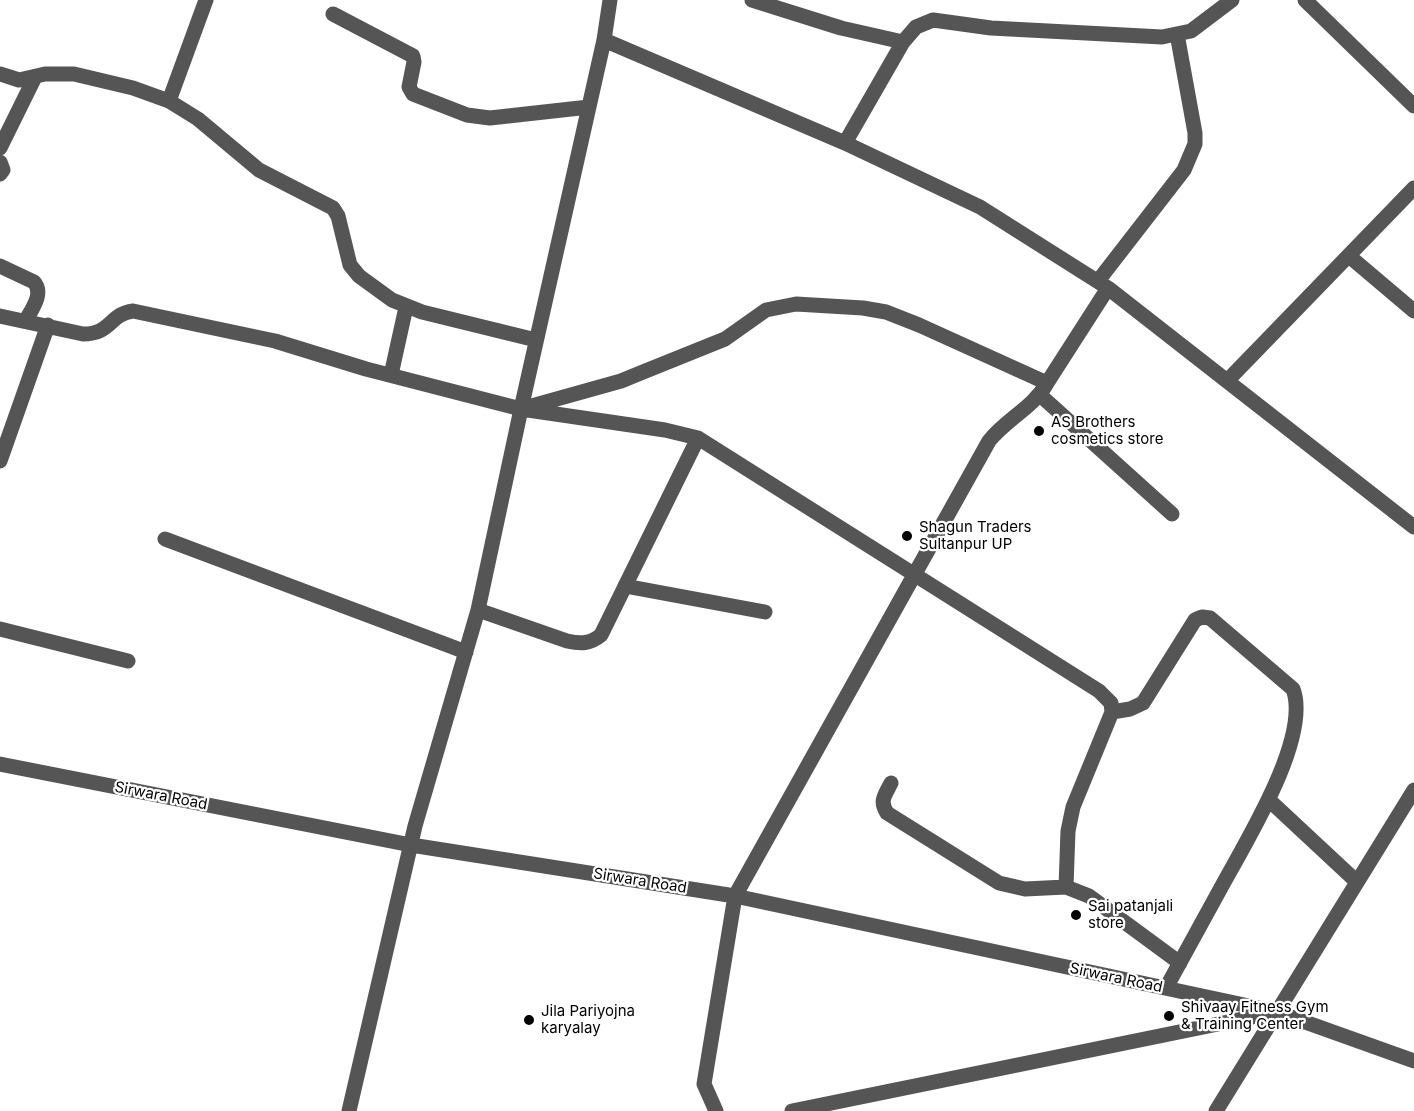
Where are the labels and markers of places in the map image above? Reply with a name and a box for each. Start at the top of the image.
place label: AS Brothers cosmetics store [1051,413,1163,448]
marker: AS Brothers cosmetics store [1032,424,1046,438]
place label: Shagun Traders Sultanpur UP [919,518,1031,553]
marker: Shagun Traders Sultanpur UP [900,529,914,543]
place label: Sai patanjali store [1088,897,1173,932]
marker: Sai patanjali store [1069,908,1083,922]
place label: Shivaay Fitness Gym & Training Center [1181,998,1329,1033]
place label: Jila Pariyojna karyalay [541,1002,635,1037]
marker: Shivaay Fitness Gym & Training Center [1162,1009,1176,1023]
marker: Jila Pariyojna karyalay [522,1013,536,1027]

